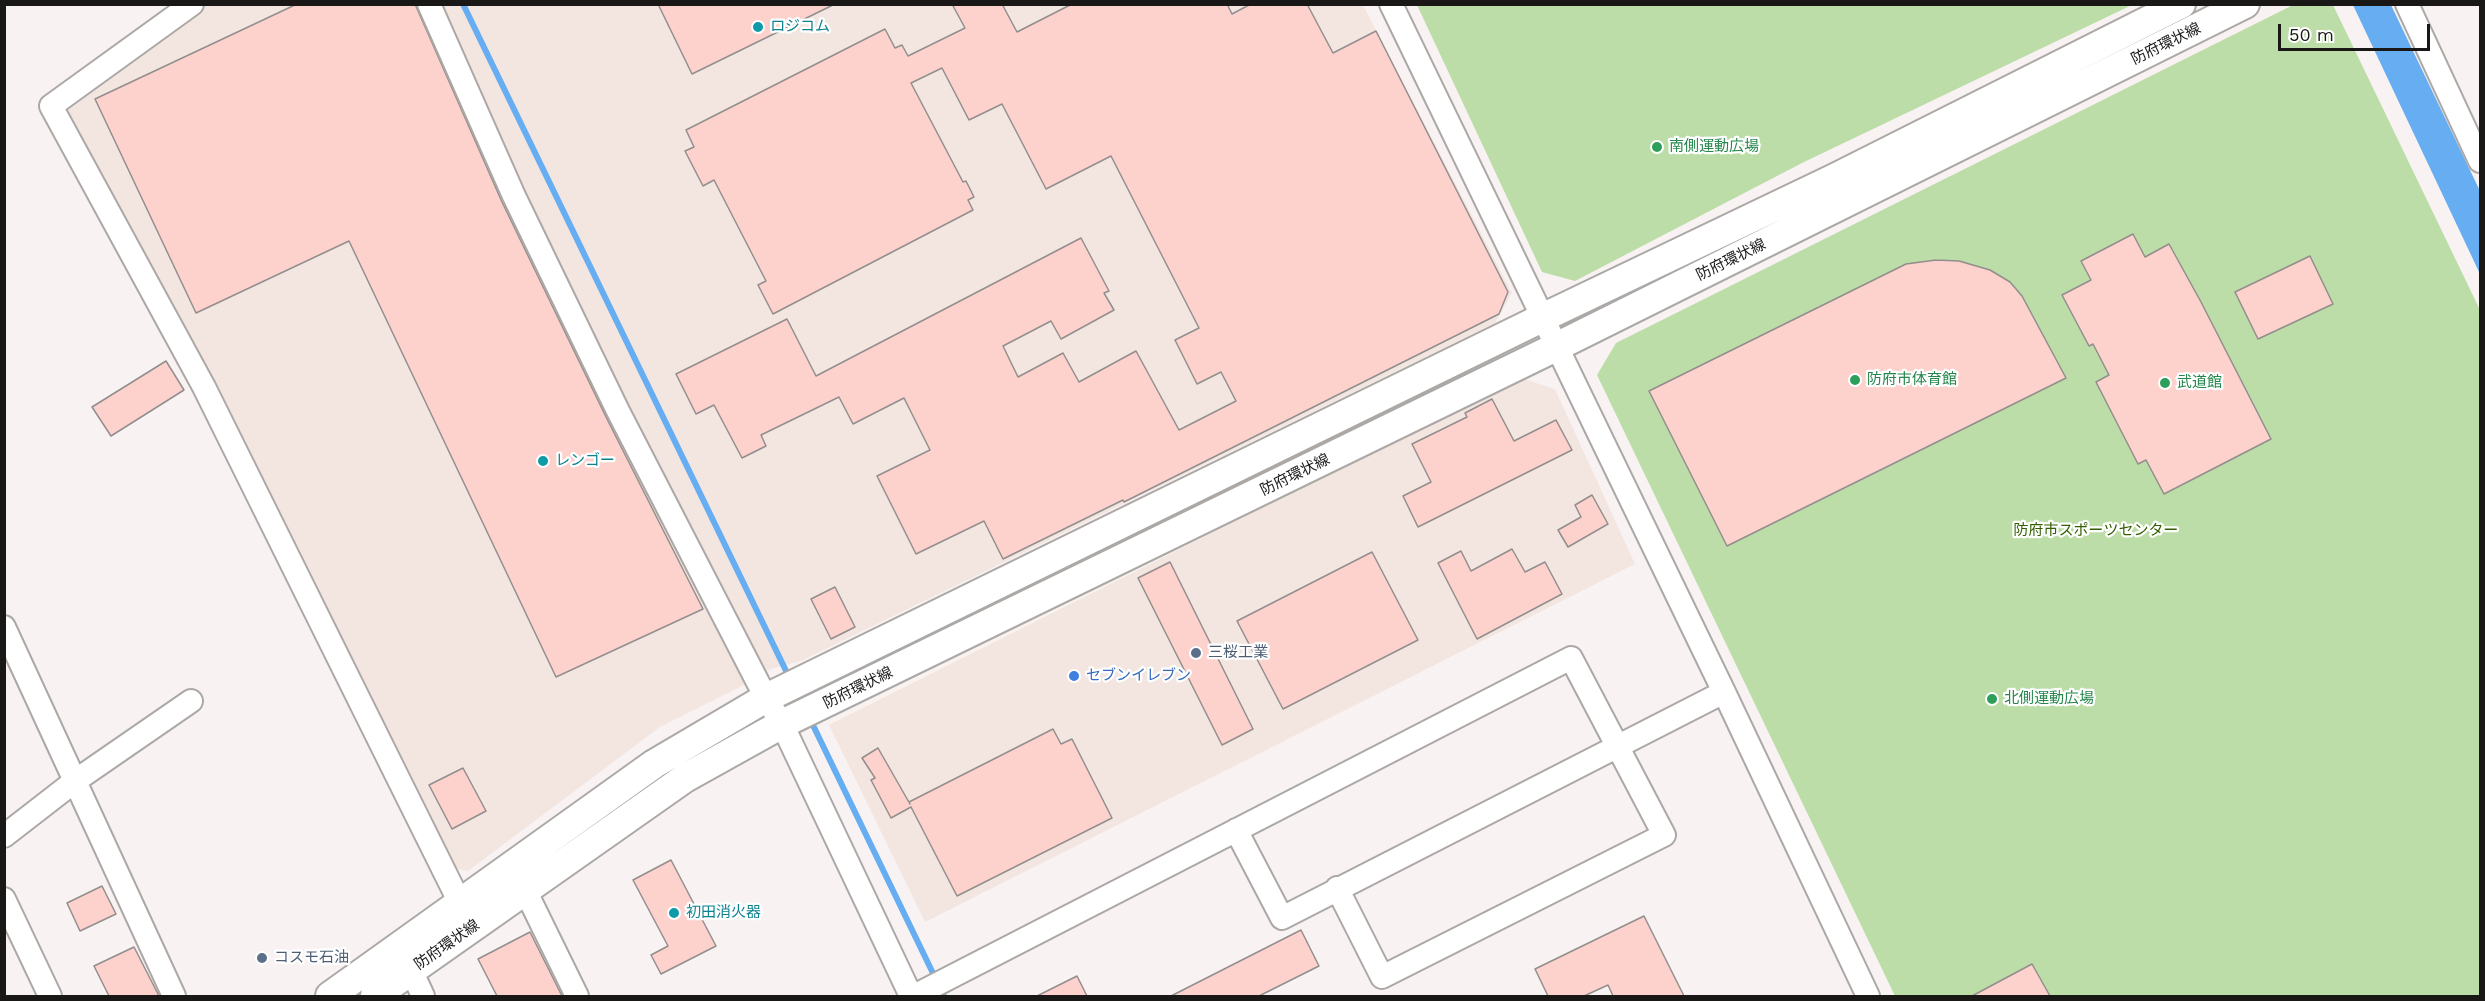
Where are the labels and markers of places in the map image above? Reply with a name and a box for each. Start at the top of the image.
place label: ロジコム [770,18,830,36]
marker: ロジコム [751,20,765,34]
place label: 南側運動広場 [1669,138,1759,156]
marker: 南側運動広場 [1650,140,1664,154]
place label: 防府市体育館 [1867,371,1957,389]
marker: 防府市体育館 [1848,373,1862,387]
place label: 武道館 [2177,374,2222,392]
marker: 武道館 [2158,376,2172,390]
place label: レンゴー [555,452,615,470]
marker: レンゴー [536,454,550,468]
place label: 三桜工業 [1208,644,1268,662]
marker: 三桜工業 [1189,646,1203,660]
place label: セブンイレブン [1086,667,1191,685]
marker: セブンイレブン [1067,669,1081,683]
place label: 北側運動広場 [2004,690,2094,708]
marker: 北側運動広場 [1985,692,1999,706]
place label: 初田消火器 [686,904,761,922]
marker: 初田消火器 [667,906,681,920]
place label: コスモ石油 [274,949,349,967]
marker: コスモ石油 [255,951,269,965]

